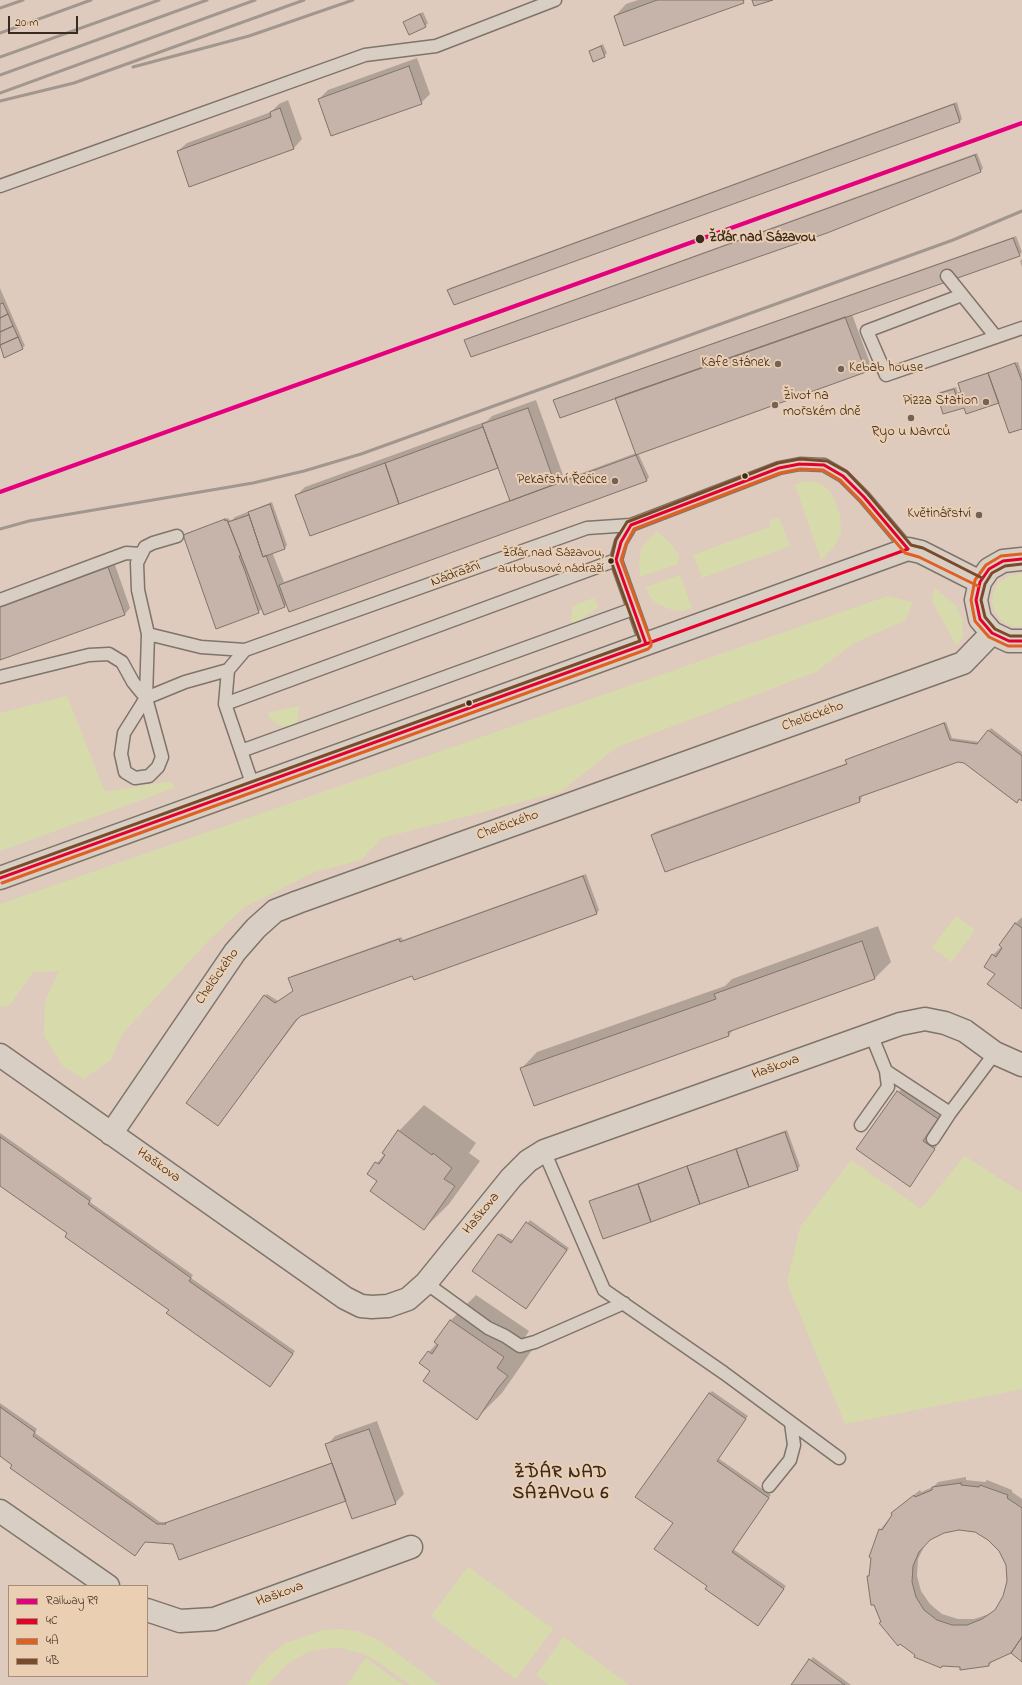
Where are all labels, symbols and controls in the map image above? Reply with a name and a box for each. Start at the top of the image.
scale bar [10,8,80,34]
text: 20 m [15,14,38,32]
place label: Žďár nad Sázavou [709,231,816,247]
marker: Žďár nad Sázavou [694,233,706,245]
place label: Kafe stánek [701,356,770,372]
marker: Kafe stánek [773,359,783,369]
place label: Kebab house [849,361,923,377]
marker: Kebab house [836,364,846,374]
place label: Život na mořském dně [783,389,860,422]
place label: Pizza Station [903,394,978,410]
marker: Pizza Station [981,397,991,407]
marker: Život na mořském dně [770,400,780,410]
marker: Ryo u Navrců [906,413,916,423]
place label: Ryo u Navrců [871,425,951,441]
unlabelled marker [740,471,750,481]
place label: Pekařství Řečice [517,473,607,489]
marker: Pekařství Řečice [610,476,620,486]
place label: Květinářství [907,507,971,523]
marker: Květinářství [974,510,984,520]
place label: Žďár nad Sázavou, autobusové nádraží [498,546,604,577]
marker: Žďár nad Sázavou, autobusové nádraží [606,556,616,566]
street label: Nádražní [429,558,483,592]
unlabelled marker [464,698,474,708]
street label: Chelčického [780,698,846,736]
street label: Chelčického [475,807,541,845]
street label: Chelčického [193,946,243,1008]
street label: Haškova [750,1052,802,1084]
street label: Haškova [133,1145,183,1187]
street label: Haškova [460,1190,504,1238]
district label: ŽĎÁR NAD SÁZAVOU 6 [512,1463,610,1506]
street label: Haškova [254,1579,306,1611]
legend [8,1585,148,1677]
text: Railway R9 [46,1592,98,1610]
text: 4C [46,1612,58,1630]
text: 4A [46,1632,58,1650]
text: 4B [46,1652,59,1670]

